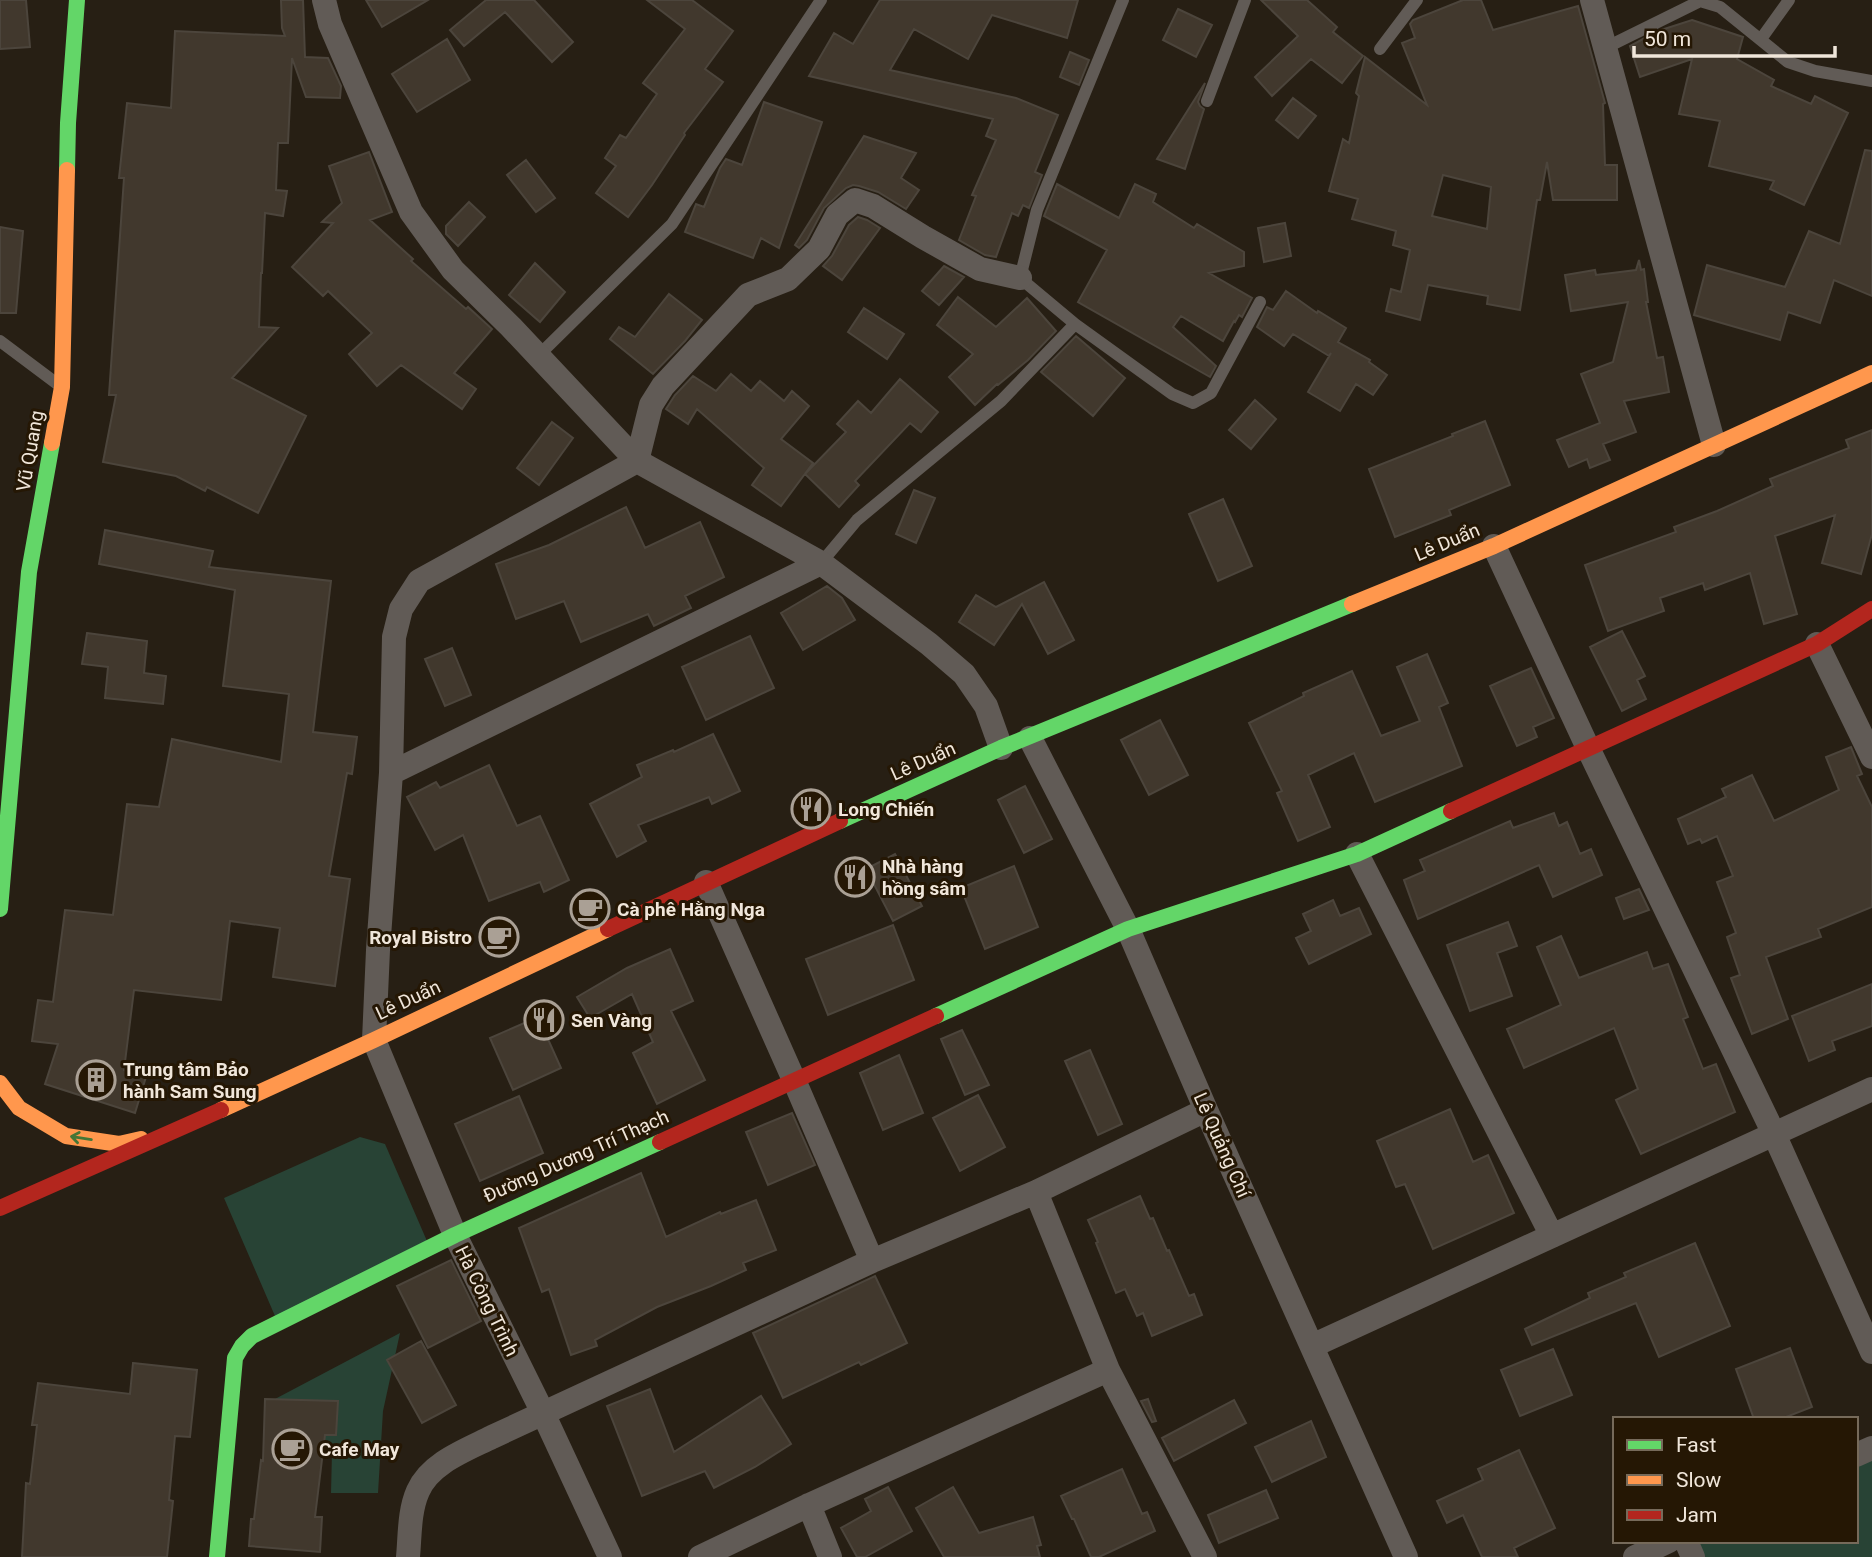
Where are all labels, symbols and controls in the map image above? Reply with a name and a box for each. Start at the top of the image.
scale bar [1634,14,1835,58]
text: 50 m [1644,27,1691,51]
street label: Vũ Quang [12,409,48,493]
street label: Lê Duẩn [1411,518,1483,566]
street label: Lê Duẩn [887,737,959,785]
restaurant icon: Long Chiến [790,788,832,830]
place label: Long Chiến [838,798,934,821]
place label: Nhà hàng hồng sâm [882,855,966,900]
restaurant icon: Nhà hàng hồng sâm [834,856,876,898]
cafe icon: Cà phê Hằng Nga [569,888,611,930]
place label: Cà phê Hằng Nga [617,898,765,921]
cafe icon: Royal Bistro [478,916,520,958]
place label: Royal Bistro [369,926,472,949]
street label: Lê Duẩn [372,975,444,1025]
restaurant icon: Sen Vàng [523,999,565,1041]
place label: Sen Vàng [571,1009,652,1032]
place label: Trung tâm Bảo hành Sam Sung [123,1058,257,1103]
building icon: Trung tâm Bảo hành Sam Sung [75,1059,117,1101]
street label: Lê Quảng Chí [1189,1089,1256,1202]
street label: Đường Dương Trí Thạch [480,1105,672,1207]
one-way arrow [70,1131,93,1144]
street label: Hà Công Trình [450,1242,524,1360]
legend [1613,1417,1858,1543]
cafe icon: Cafe May [271,1428,313,1470]
text: Fast [1676,1433,1717,1457]
place label: Cafe May [319,1438,400,1461]
text: Slow [1676,1468,1722,1492]
text: Jam [1676,1503,1717,1527]

